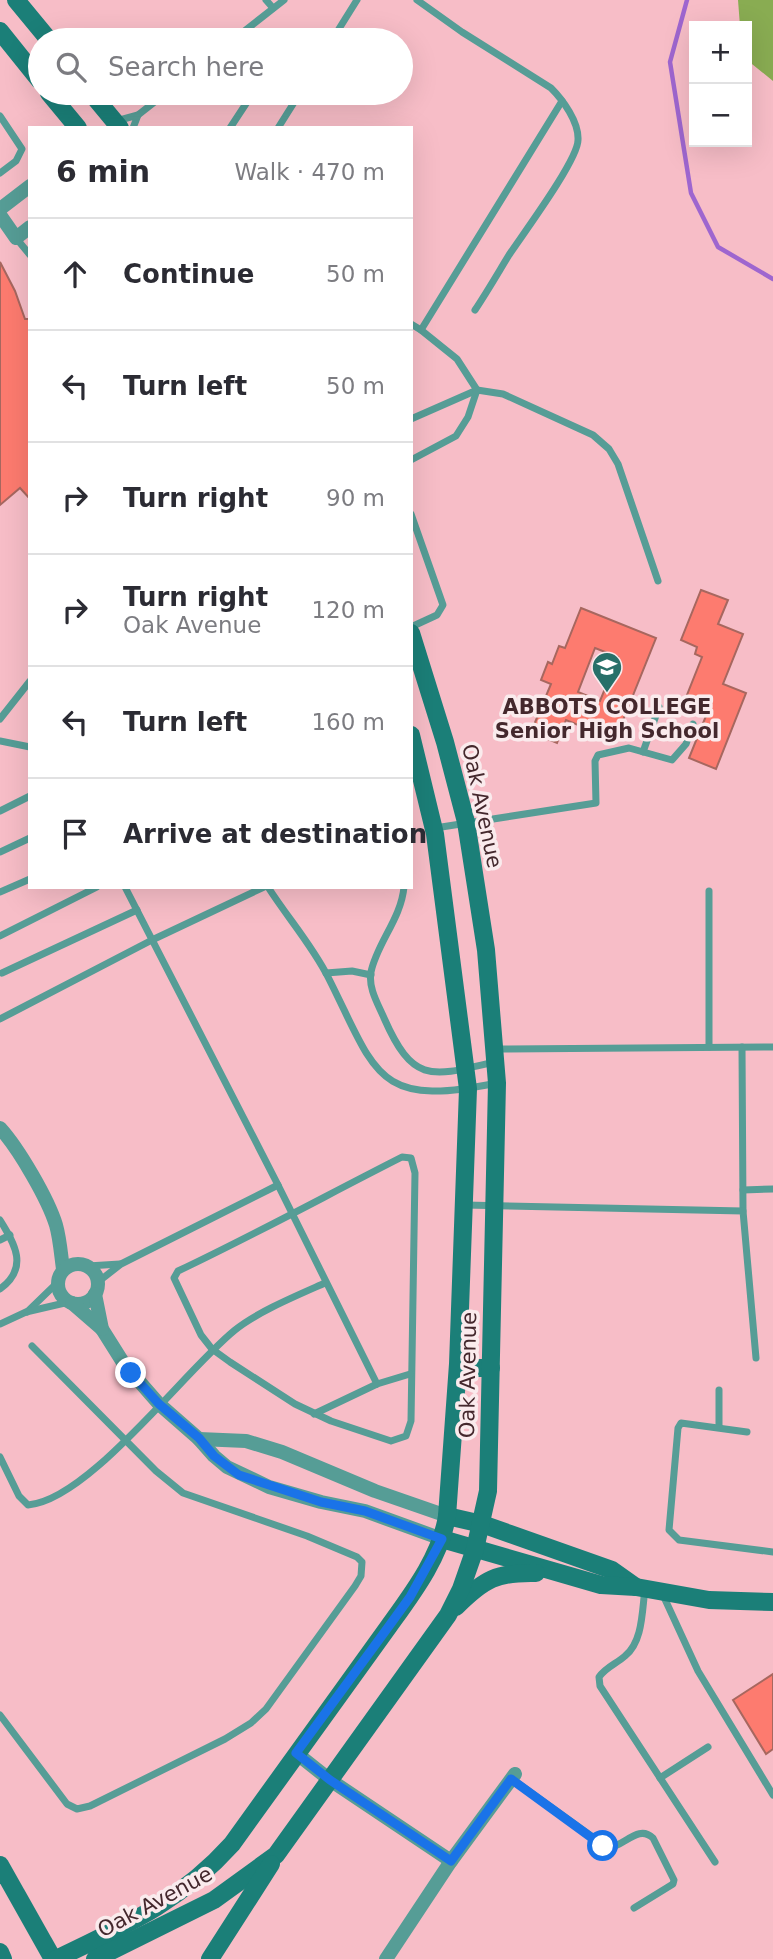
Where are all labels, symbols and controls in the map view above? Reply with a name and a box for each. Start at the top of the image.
map controls [689,21,752,147]
button: + [689,21,752,84]
search box [28,28,413,105]
icon: search [52,48,90,86]
text: Search here [108,52,264,82]
button: − [689,84,752,147]
text: 6 min [56,154,150,189]
text: Walk · 470 m [234,159,385,185]
icon: ahead [56,255,94,293]
text: Continue [123,259,254,289]
text: 50 m [326,261,385,287]
icon: left [56,367,94,405]
text: Turn left [123,371,247,401]
text: 50 m [326,373,385,399]
icon: right [56,479,94,517]
text: Turn right [123,483,268,513]
text: 90 m [326,485,385,511]
text: Turn right [123,582,268,612]
icon: right [56,591,94,629]
text: 120 m [311,597,385,623]
text: Oak Avenue [123,612,261,638]
school or university icon: ABBOTS COLLEGE Senior High School [590,650,624,694]
place label: ABBOTS COLLEGE Senior High School [495,695,719,743]
icon: left [56,703,94,741]
text: Turn left [123,707,247,737]
text: 160 m [311,709,385,735]
street label: Oak Avenue [457,742,507,870]
icon: arrive [56,815,94,853]
text: Arrive at destination [123,819,427,849]
street label: Oak Avenue [455,1312,481,1438]
route end [115,1357,146,1388]
route start [587,1830,618,1861]
street label: Oak Avenue [94,1862,216,1942]

